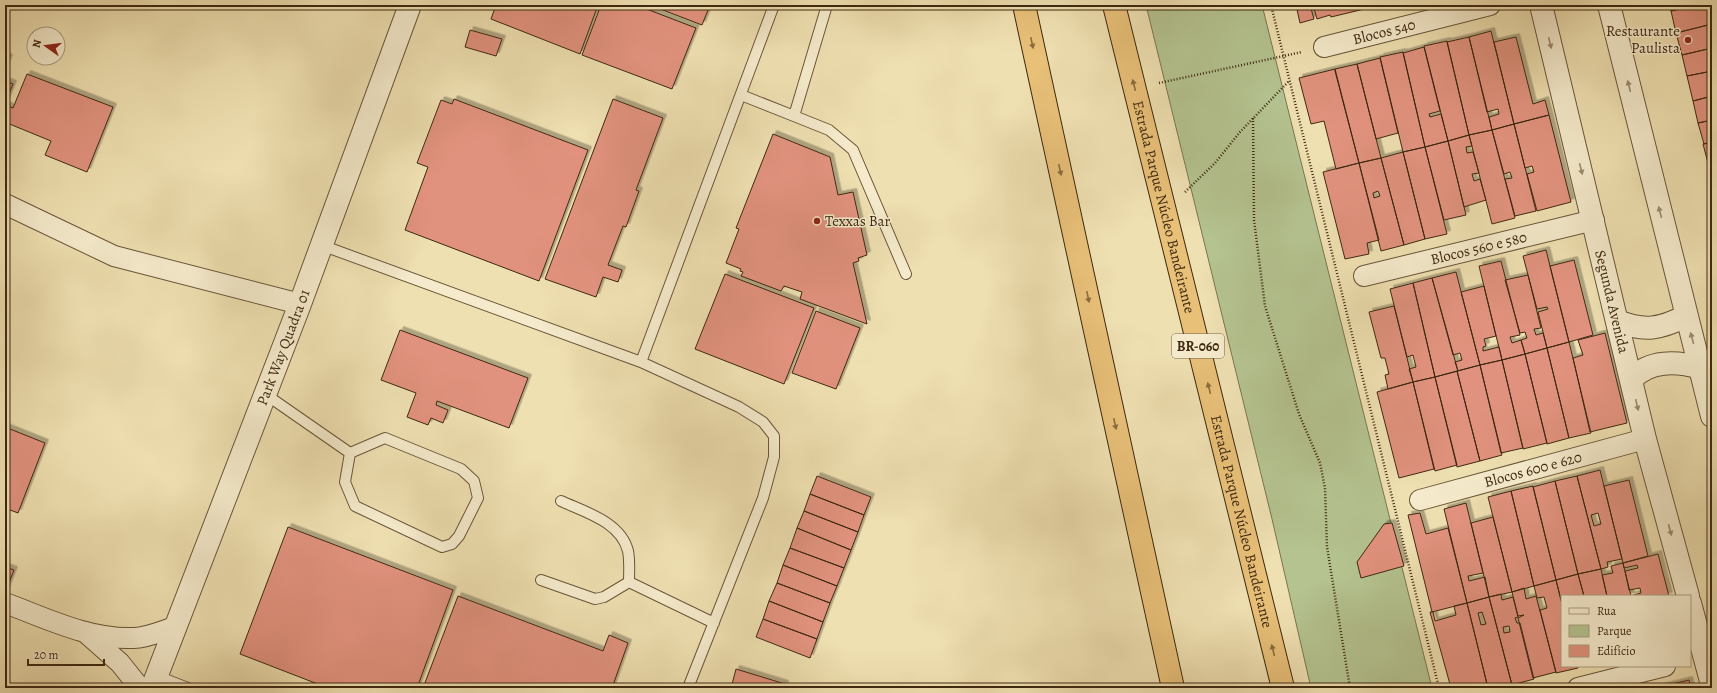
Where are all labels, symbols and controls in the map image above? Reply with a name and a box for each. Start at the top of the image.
street label: Blocos 540 [1351,14,1418,49]
place label: Restaurante Paulista [1606,21,1680,58]
north arrow [26,26,66,66]
marker: Restaurante Paulista [1683,35,1693,45]
one-way arrow [1030,37,1036,49]
one-way arrow [1548,37,1554,49]
text: N [29,38,45,49]
one-way arrow [1130,79,1136,91]
one-way arrow [1626,80,1632,92]
street label: Estrada Parque Núcleo Bandeirante [1128,98,1200,316]
one-way arrow [1578,163,1584,175]
one-way arrow [1057,164,1063,176]
one-way arrow [1657,206,1663,218]
place label: Texxas Bar [825,211,891,231]
marker: Texxas Bar [812,216,822,226]
street label: Blocos 560 e 580 [1428,227,1529,269]
street label: Segunda Avenida [1590,248,1634,355]
street label: Park Way Quadra 01 [252,287,315,408]
one-way arrow [1085,291,1091,303]
one-way arrow [1689,332,1695,344]
road number: BR-060 [1172,334,1224,358]
one-way arrow [1205,382,1211,394]
one-way arrow [1635,398,1641,411]
street label: Estrada Parque Núcleo Bandeirante [1206,413,1278,630]
one-way arrow [1113,418,1119,430]
street label: Blocos 600 e 620 [1482,447,1584,492]
one-way arrow [1667,525,1673,537]
legend [1561,595,1691,667]
text: Rua [1597,603,1616,619]
text: Parque [1597,623,1632,639]
scale bar [28,641,104,667]
text: Edifício [1597,643,1635,659]
one-way arrow [1270,644,1276,656]
text: 20 m [34,647,58,663]

